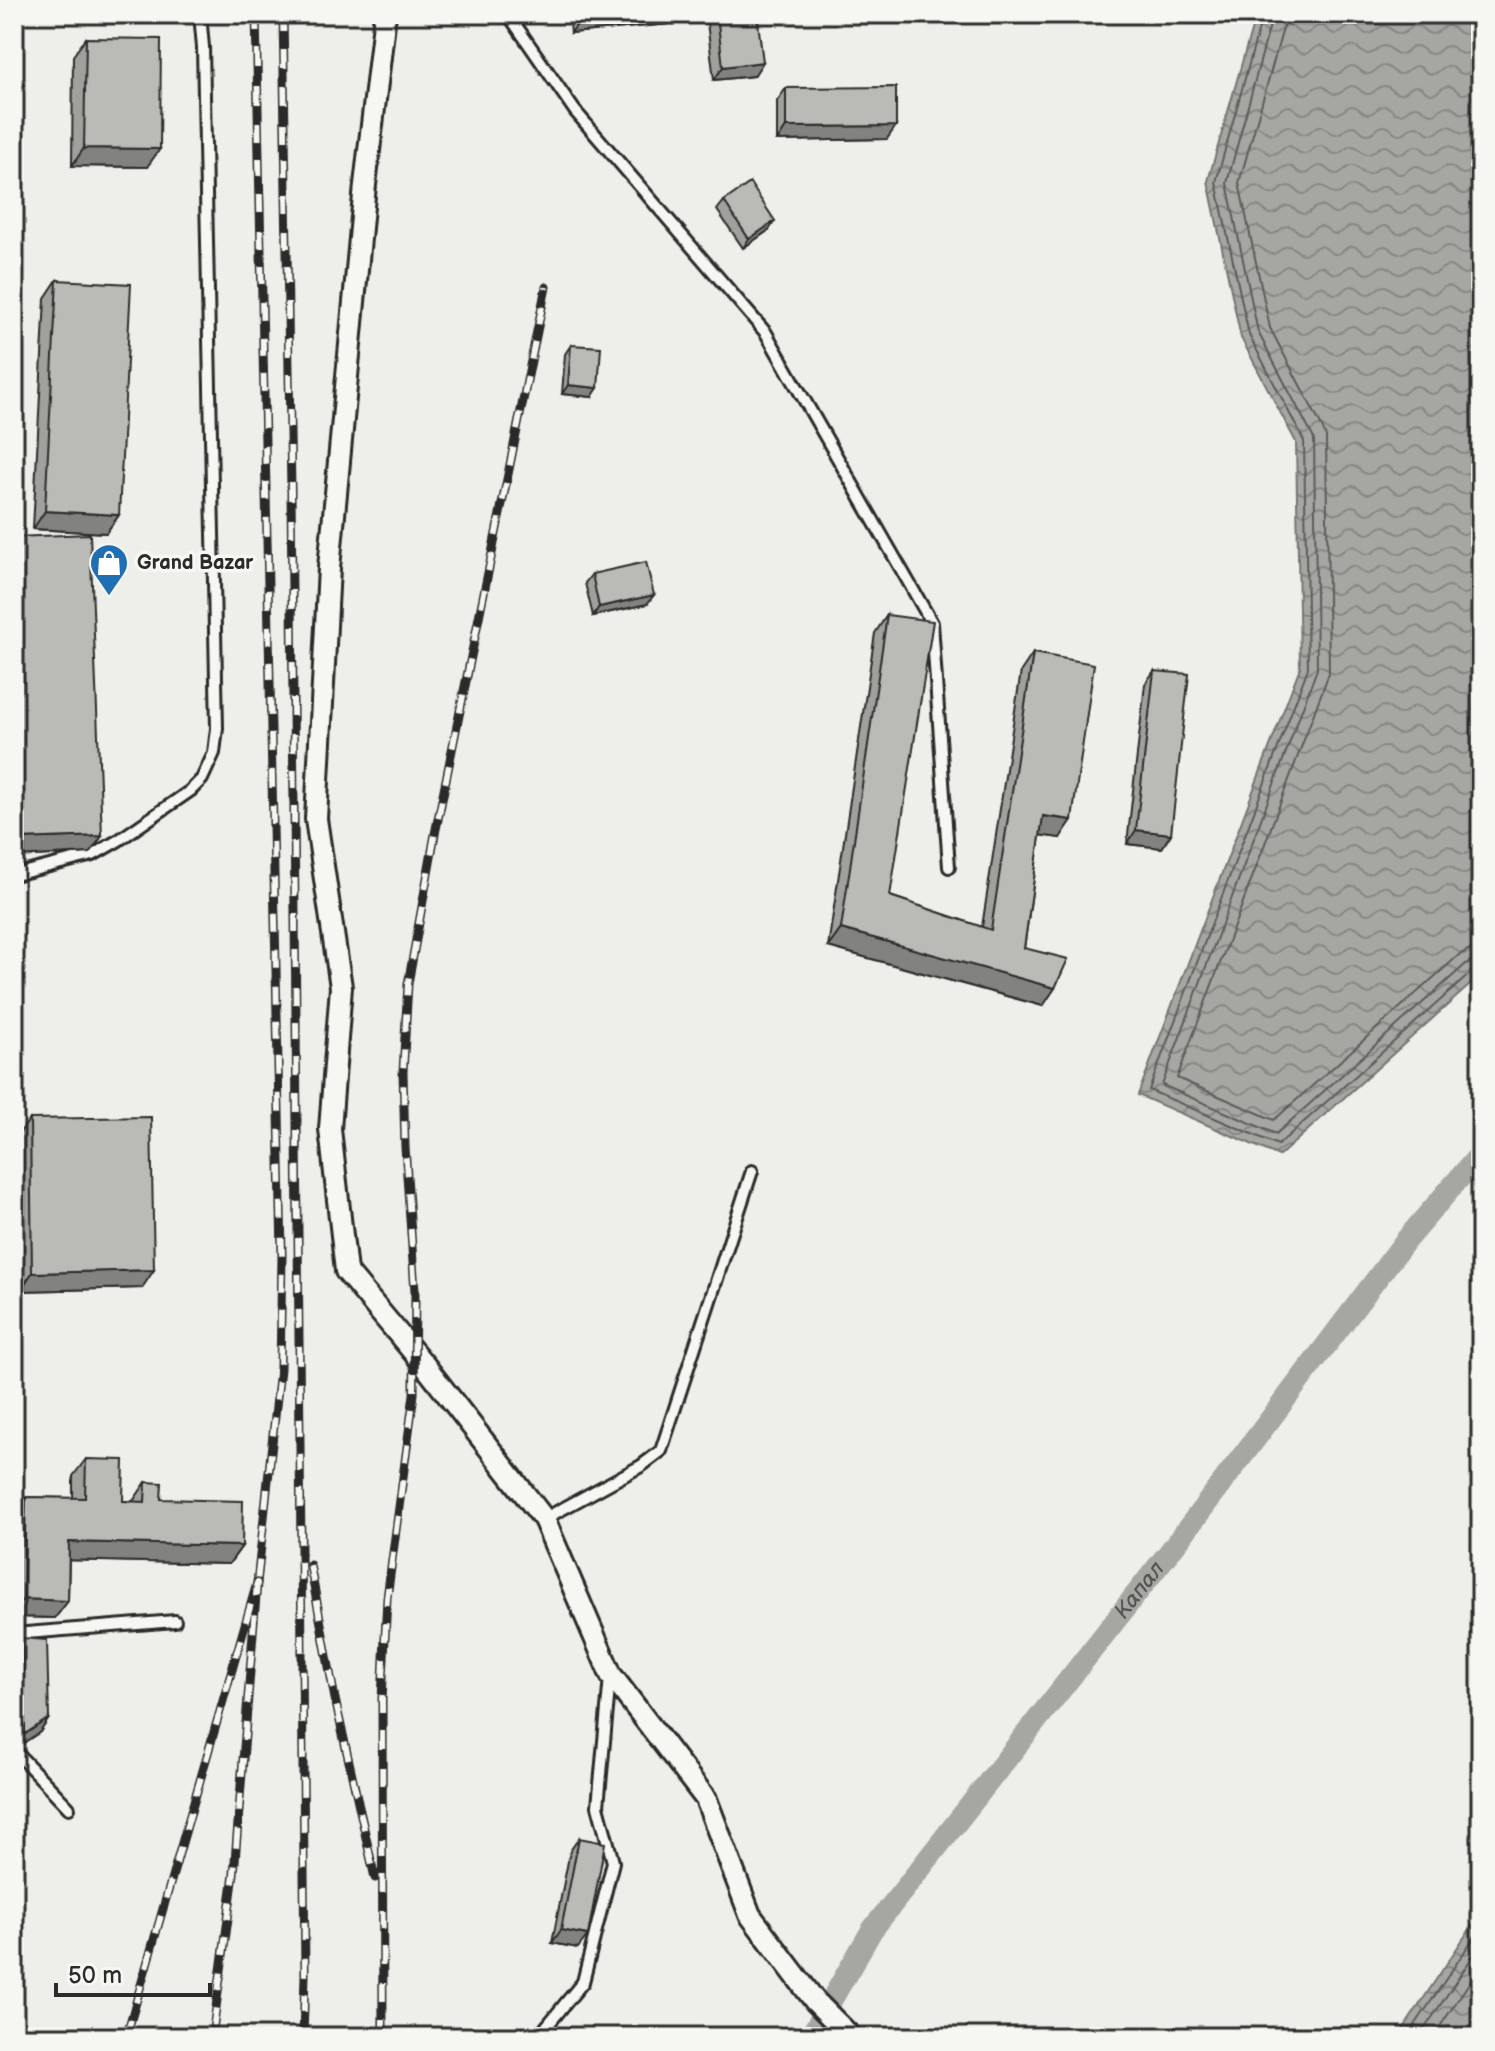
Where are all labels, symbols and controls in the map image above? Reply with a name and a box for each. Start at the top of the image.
shop icon: Grand Bazar [88,542,130,597]
place label: Grand Bazar [137,551,254,575]
water label: Капал [1108,1556,1170,1624]
scale bar [56,1947,210,1997]
text: 50 m [68,1961,122,1990]

